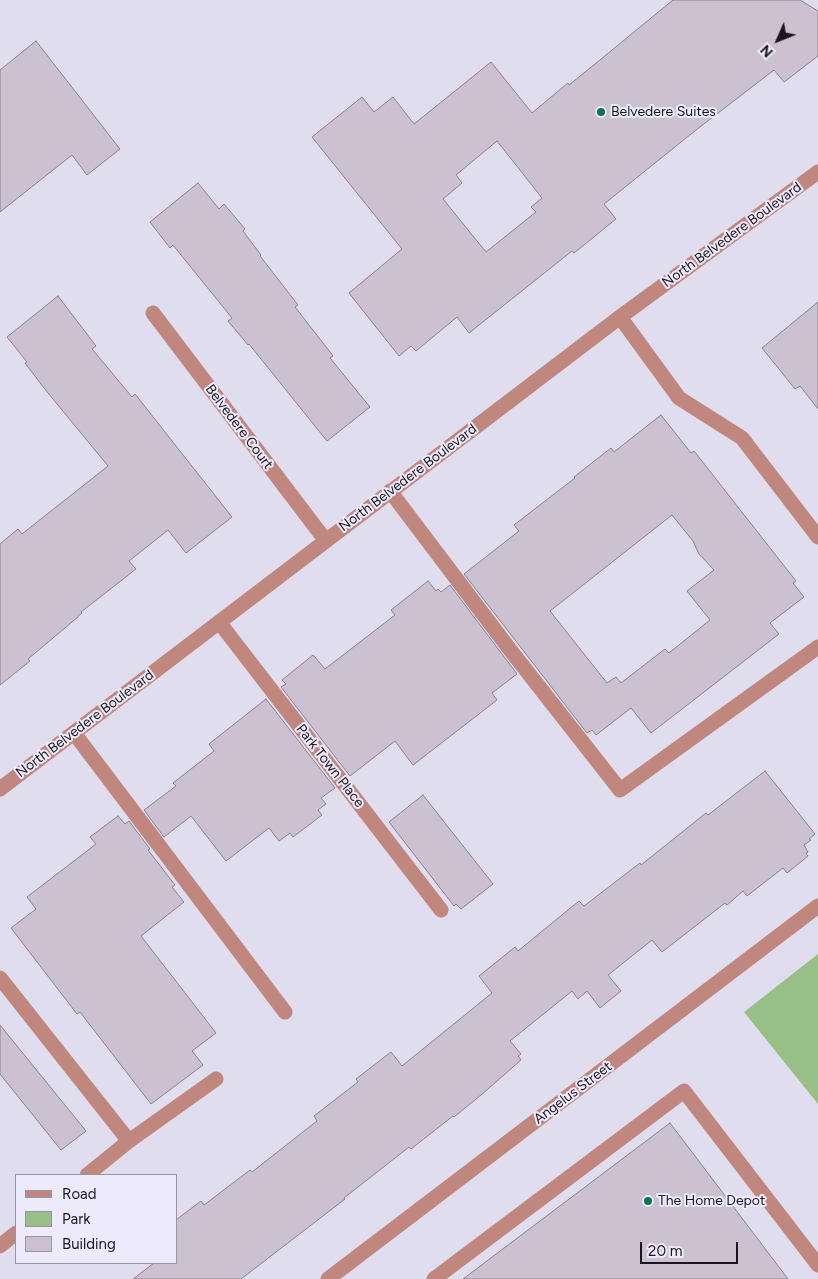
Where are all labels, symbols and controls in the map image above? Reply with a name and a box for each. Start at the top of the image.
north arrow [753,15,803,65]
text: N [757,41,777,61]
place label: Belvedere Suites [611,104,716,120]
marker: Belvedere Suites [595,106,607,118]
street label: North Belvedere Boulevard [659,179,805,291]
street label: Belvedere Court [202,381,276,473]
street label: North Belvedere Boulevard [336,421,480,535]
street label: North Belvedere Boulevard [13,667,157,781]
street label: Park Town Place [292,721,368,811]
street label: Angelus Street [531,1058,615,1128]
legend [15,1174,178,1264]
text: Road [62,1185,97,1203]
place label: The Home Depot [658,1193,765,1209]
marker: The Home Depot [642,1195,654,1207]
text: Park [62,1210,91,1228]
scale bar [643,1232,740,1264]
text: Building [62,1235,116,1253]
text: 20 m [648,1242,682,1260]

